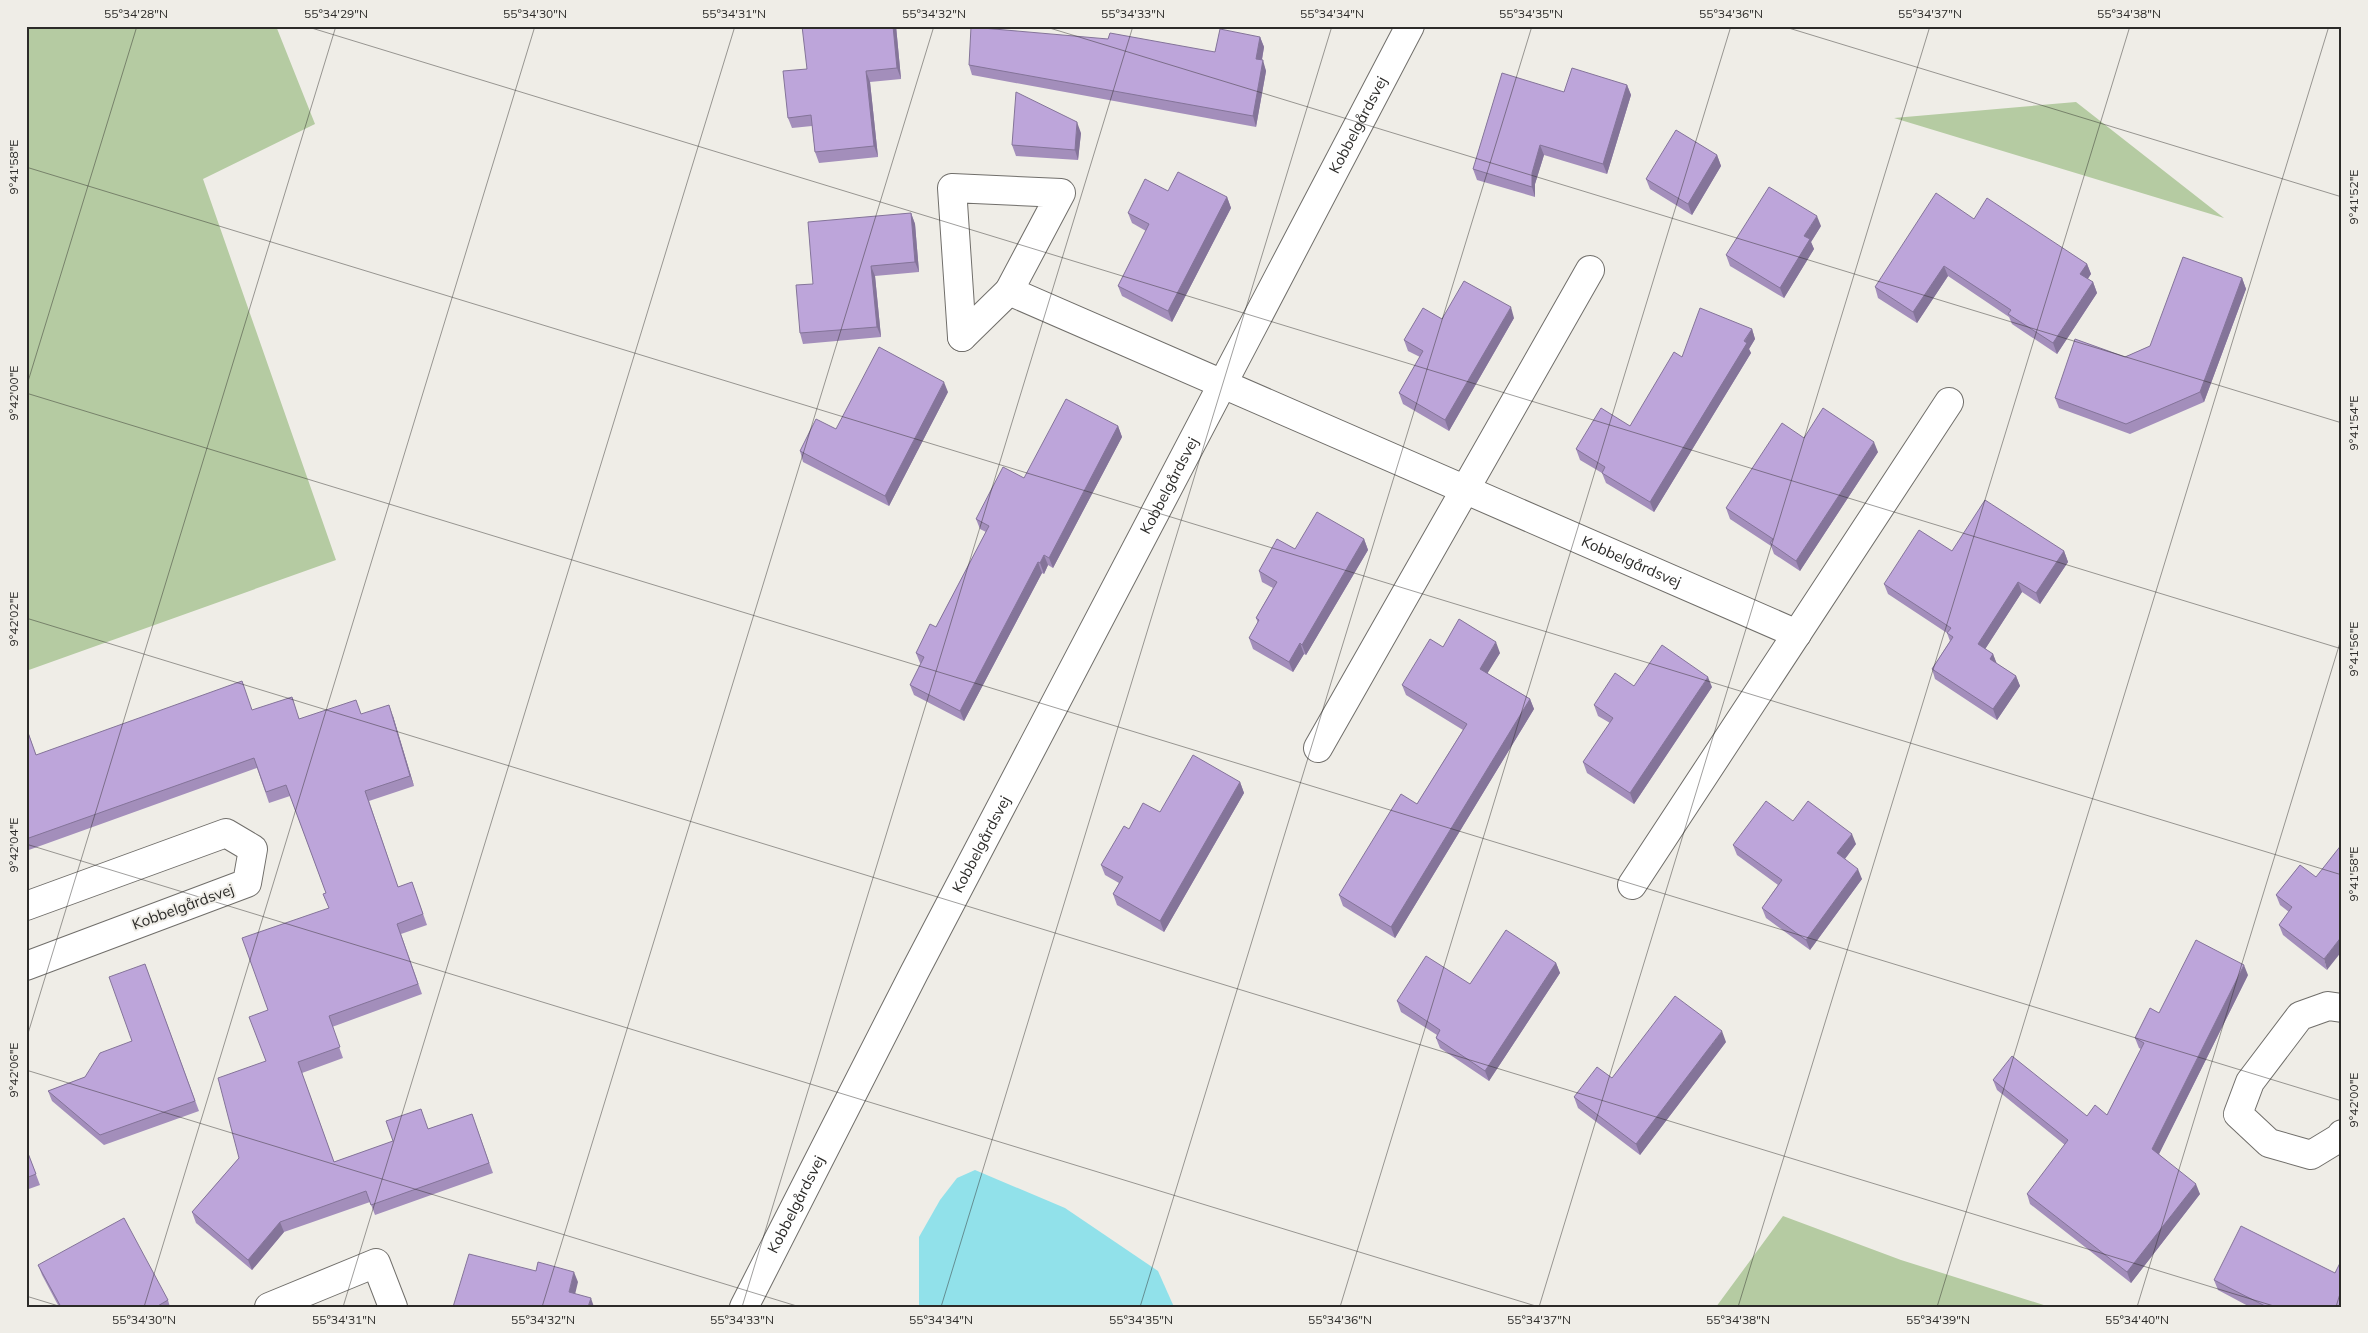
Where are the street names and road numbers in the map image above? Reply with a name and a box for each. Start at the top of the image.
street label: Kobbelgårdsvej [1324,73,1391,177]
street label: Kobbelgårdsvej [1136,434,1202,537]
street label: Kobbelgårdsvej [1579,531,1684,591]
street label: Kobbelgårdsvej [948,792,1014,896]
street label: Kobbelgårdsvej [129,879,236,934]
street label: Kobbelgårdsvej [763,1152,828,1256]

